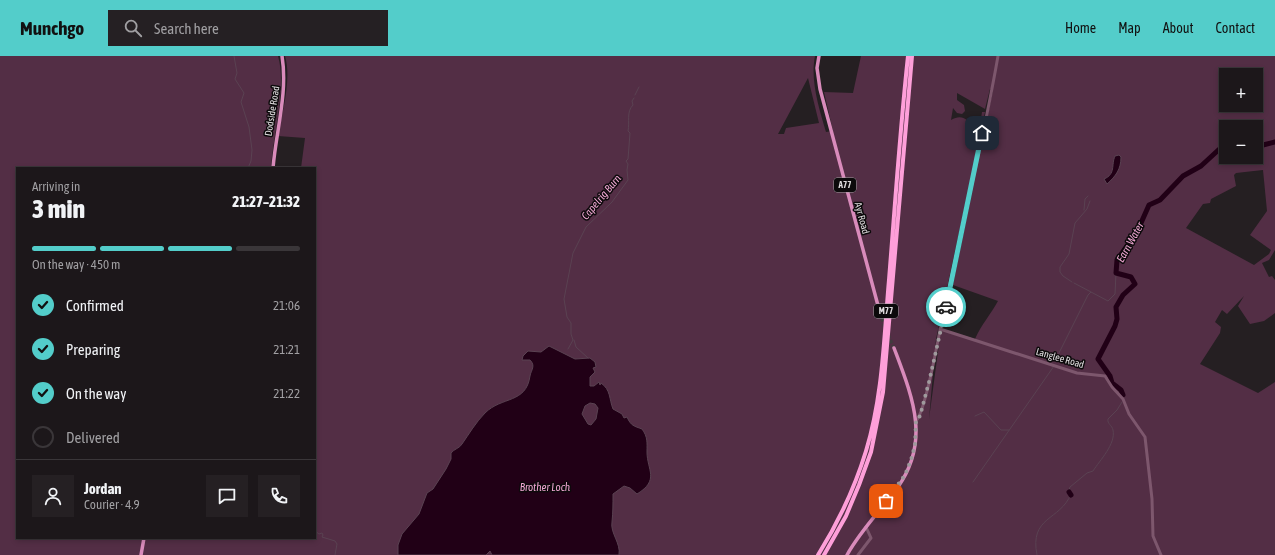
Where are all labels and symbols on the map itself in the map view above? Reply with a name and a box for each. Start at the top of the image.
street label: Dodside Road [263,85,281,137]
pin [965,116,999,150]
water label: Capelrig Burn [579,172,624,222]
road number: A77 [834,178,856,192]
street label: Ayr Road [852,201,872,235]
water label: Earn Water [1114,219,1146,264]
courier [926,287,966,327]
road number: M77 [874,304,898,318]
street label: Langlee Road [1035,346,1086,370]
water label: Brother Loch [520,481,571,493]
pin [869,484,903,518]

